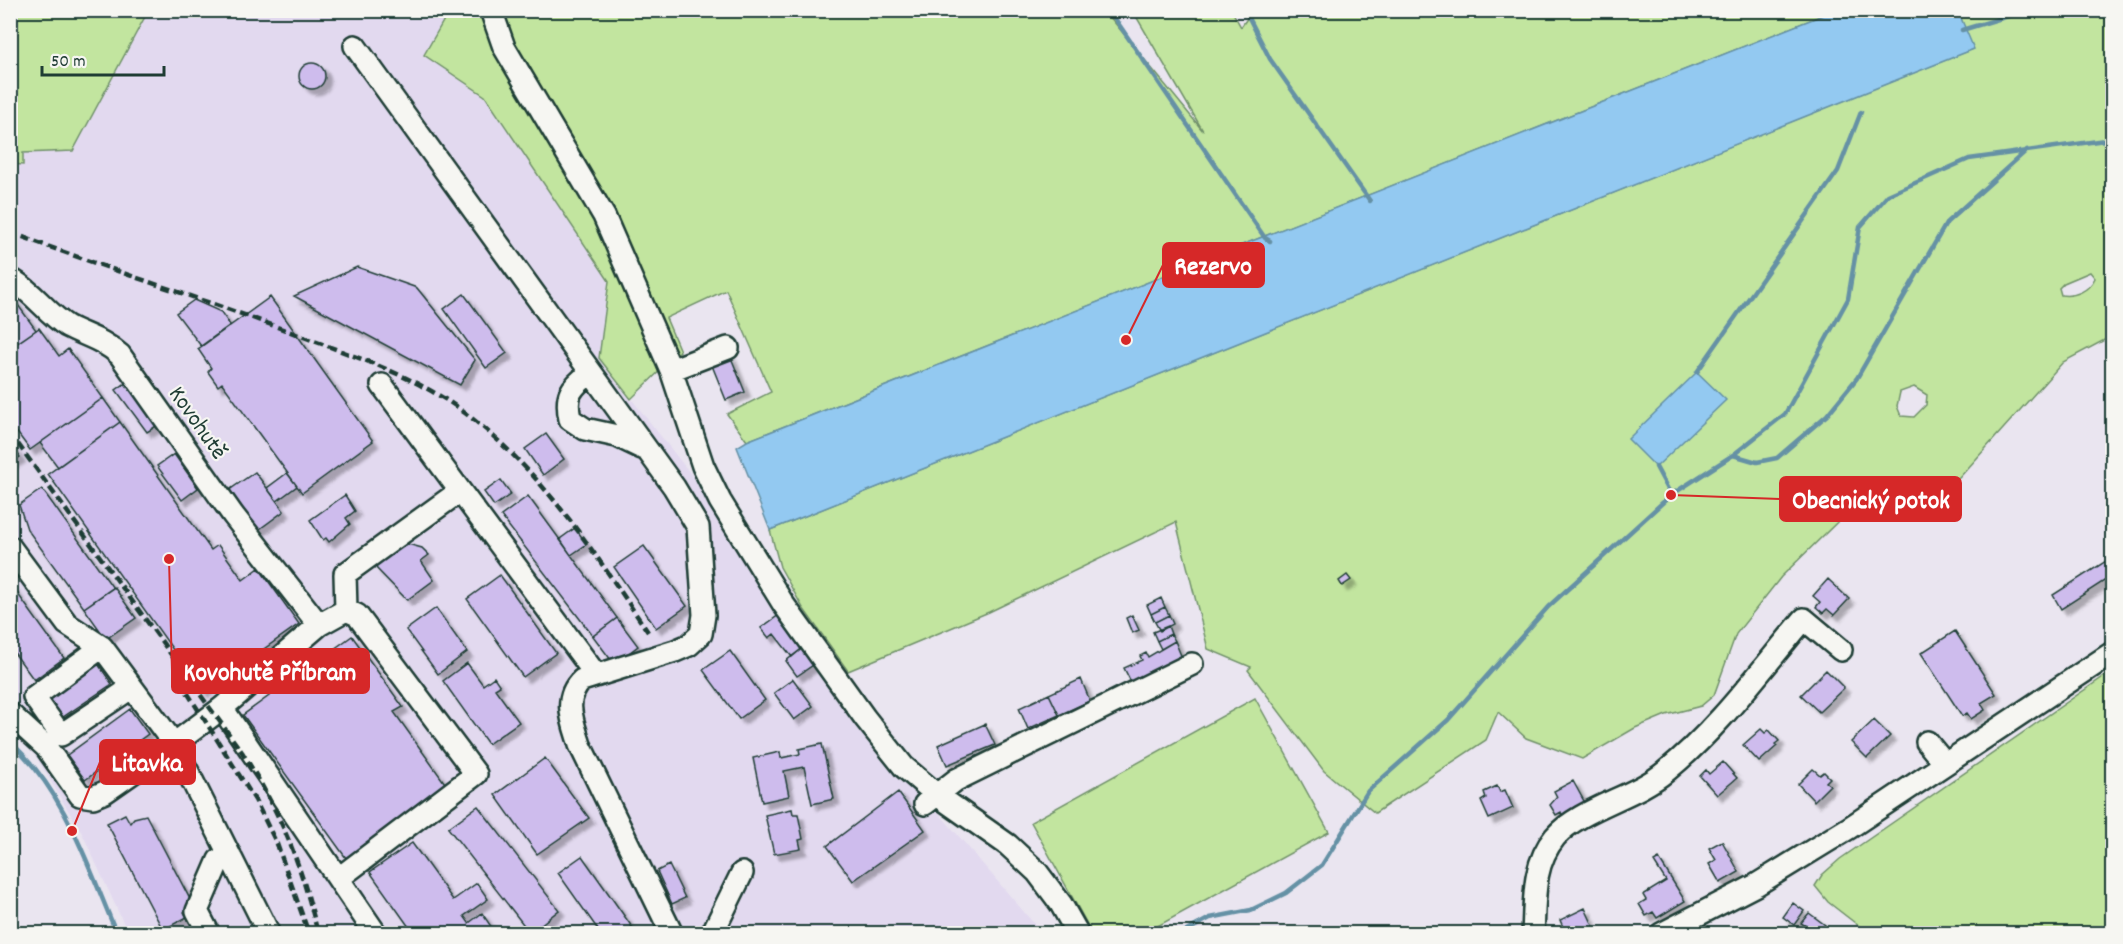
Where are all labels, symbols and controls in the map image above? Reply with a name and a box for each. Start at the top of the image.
scale bar [42,39,164,77]
text: 50 m [51,50,86,75]
callout: Rezervo [1163,243,1264,287]
text: Rezervo [1174,250,1252,287]
street label: Kovohutě [159,380,234,467]
callout: Obecnický potok [1780,477,1961,521]
text: Obecnický potok [1792,484,1950,521]
callout: Kovohutě Příbram [172,649,369,693]
text: Kovohutě Příbram [184,656,356,693]
callout: Litavka [100,740,195,784]
text: Litavka [112,747,183,784]

